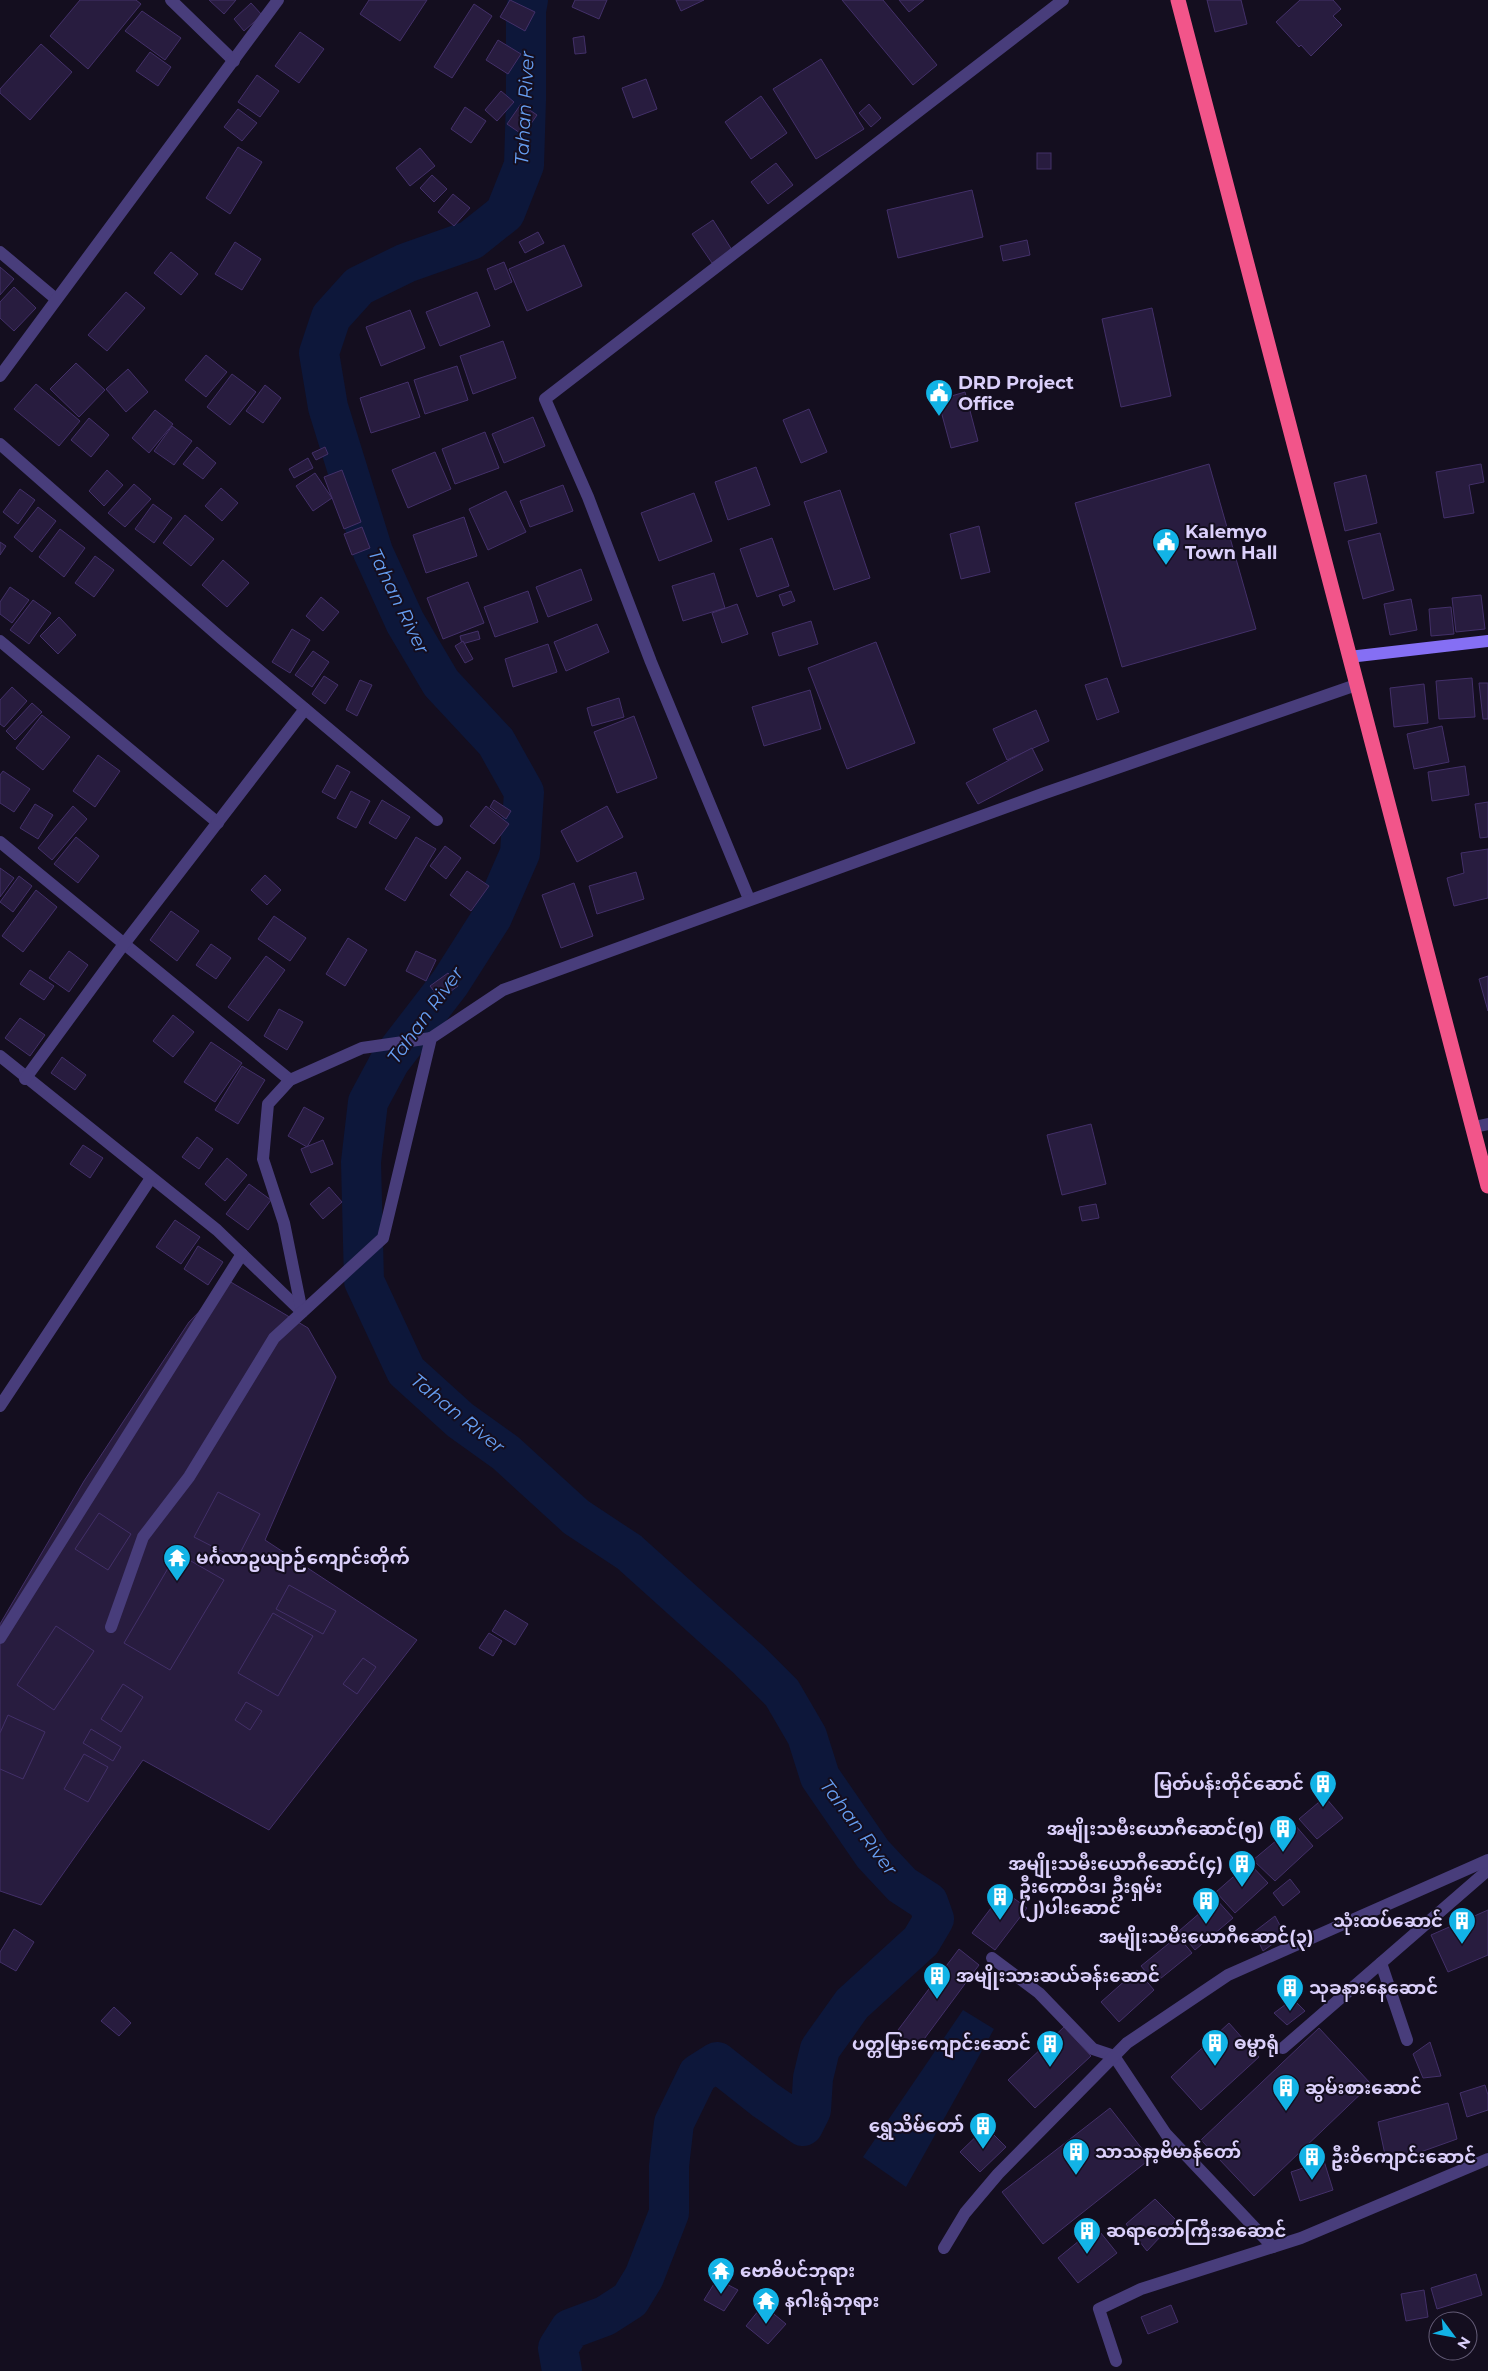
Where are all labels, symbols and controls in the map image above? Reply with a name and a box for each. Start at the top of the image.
water label: Tahan River [510,50,539,166]
place label: DRD Project Office [958,372,1074,415]
public building icon: DRD Project Office [924,378,954,417]
place label: Kalemyo Town Hall [1185,521,1278,564]
public building icon: Kalemyo Town Hall [1151,527,1181,566]
water label: Tahan River [363,545,434,658]
water label: Tahan River [383,962,469,1068]
water label: Tahan River [406,1369,510,1459]
temple icon: မင်္ဂလာဥယျာဉ်ကျောင်းတိုက် [162,1543,192,1582]
place label: မင်္ဂလာဥယျာဉ်ကျောင်းတိုက် [196,1546,410,1573]
building icon: မြတ်ပန်းတိုင်ဆောင် [1308,1769,1338,1808]
place label: မြတ်ပန်းတိုင်ဆောင် [1153,1772,1304,1798]
water label: Tahan River [815,1775,902,1880]
building icon: အမျိုးသမီးယောဂီဆောင်(၅) [1268,1814,1298,1853]
place label: အမျိုးသမီးယောဂီဆောင်(၅) [1047,1817,1264,1844]
building icon: အမျိုးသမီးယောဂီဆောင်(၄) [1227,1849,1257,1888]
place label: အမျိုးသမီးယောဂီဆောင်(၄) [1008,1852,1223,1879]
place label: ဦးကောဝိဒ၊ ဦးရှမ်း (၂)ပါးဆောင် [1019,1875,1162,1922]
building icon: ဦးကောဝိဒ၊ ဦးရှမ်း (၂)ပါးဆောင် [985,1882,1015,1921]
building icon: အမျိုးသမီးယောဂီဆောင်(၃) [1191,1886,1221,1925]
building icon: သုံးထပ်ဆောင် [1447,1906,1477,1945]
place label: သုံးထပ်ဆောင် [1333,1909,1443,1935]
place label: အမျိုးသမီးယောဂီဆောင်(၃) [1099,1925,1313,1952]
building icon: အမျိုးသားဆယ်ခန်းဆောင် [922,1961,952,2000]
place label: အမျိုးသားဆယ်ခန်းဆောင် [956,1964,1160,1991]
building icon: သုခနားနေဆောင် [1275,1973,1305,2012]
place label: သုခနားနေဆောင် [1309,1976,1438,2002]
building icon: ဓမ္မာရုံ [1200,2028,1230,2067]
building icon: ပတ္တမြားကျောင်းဆောင် [1035,2029,1065,2068]
place label: ပတ္တမြားကျောင်းဆောင် [852,2032,1031,2059]
place label: ဓမ္မာရုံ [1234,2032,1279,2057]
building icon: ဆွမ်းစားဆောင် [1271,2073,1301,2112]
place label: ဆွမ်းစားဆောင် [1305,2076,1422,2102]
building icon: ရွှေသိမ်တော် [968,2111,998,2150]
place label: ရွှေသိမ်တော် [869,2114,964,2140]
building icon: သာသနာ့ဗိမာန်တော် [1061,2137,1091,2176]
place label: သာသနာ့ဗိမာန်တော် [1095,2140,1241,2166]
building icon: ဦးဝိကျောင်းဆောင် [1297,2142,1327,2181]
place label: ဦးဝိကျောင်းဆောင် [1331,2145,1476,2172]
building icon: ဆရာတော်ကြီးအဆောင် [1072,2216,1102,2255]
place label: ဆရာတော်ကြီးအဆောင် [1106,2219,1286,2245]
temple icon: ဗောဓိပင်ဘုရား [706,2256,736,2295]
place label: ဗောဓိပင်ဘုရား [740,2259,855,2285]
temple icon: နဂါးရုံဘုရား [751,2286,781,2325]
place label: နဂါးရုံဘုရား [785,2289,879,2315]
north arrow [1428,2311,1478,2361]
text: N [1453,2333,1475,2352]

